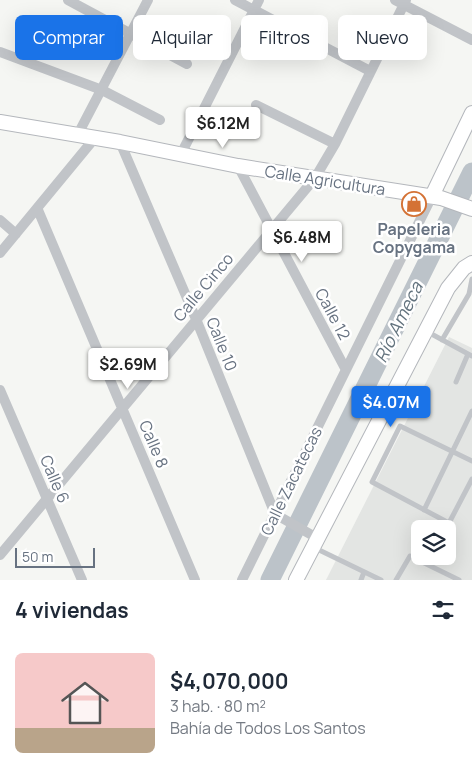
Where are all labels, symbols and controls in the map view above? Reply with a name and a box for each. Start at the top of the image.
chip: Comprar [15,15,123,60]
chip: Alquilar [133,15,231,60]
chip: Filtros [241,15,328,60]
chip: Nuevo [338,15,427,60]
pin: $6.12M [182,106,264,149]
text: $6.12M [196,112,250,134]
street label: Calle Agricultura [263,160,387,200]
shop icon: Papeleria Copygama [401,191,427,217]
place label: Papeleria Copygama [373,218,455,258]
pin: $6.48M [261,220,343,263]
text: $6.48M [273,226,331,248]
street label: Calle Cinco [168,248,238,326]
water label: Río Ameca [368,277,428,366]
street label: Calle 12 [310,284,356,344]
street label: Calle 10 [201,314,243,374]
pin: $2.69M [87,348,169,390]
text: $2.69M [99,353,157,375]
pin: $4.07M [350,386,432,428]
text: $4.07M [362,391,420,413]
street label: Calle 8 [134,417,174,471]
street label: Calle Zacatecas [255,423,327,539]
street label: Calle 6 [35,452,75,506]
map controls [411,520,456,565]
button: layers [411,520,456,565]
scale bar [15,545,95,568]
text: 50 m [22,547,53,566]
text: 4 viviendas [15,596,129,624]
icon: filters [429,596,457,624]
text: $4,070,000 [170,667,289,695]
icon: home [55,673,115,733]
text: 3 hab. · 80 m² [170,695,266,717]
text: Bahía de Todos Los Santos [170,717,366,739]

